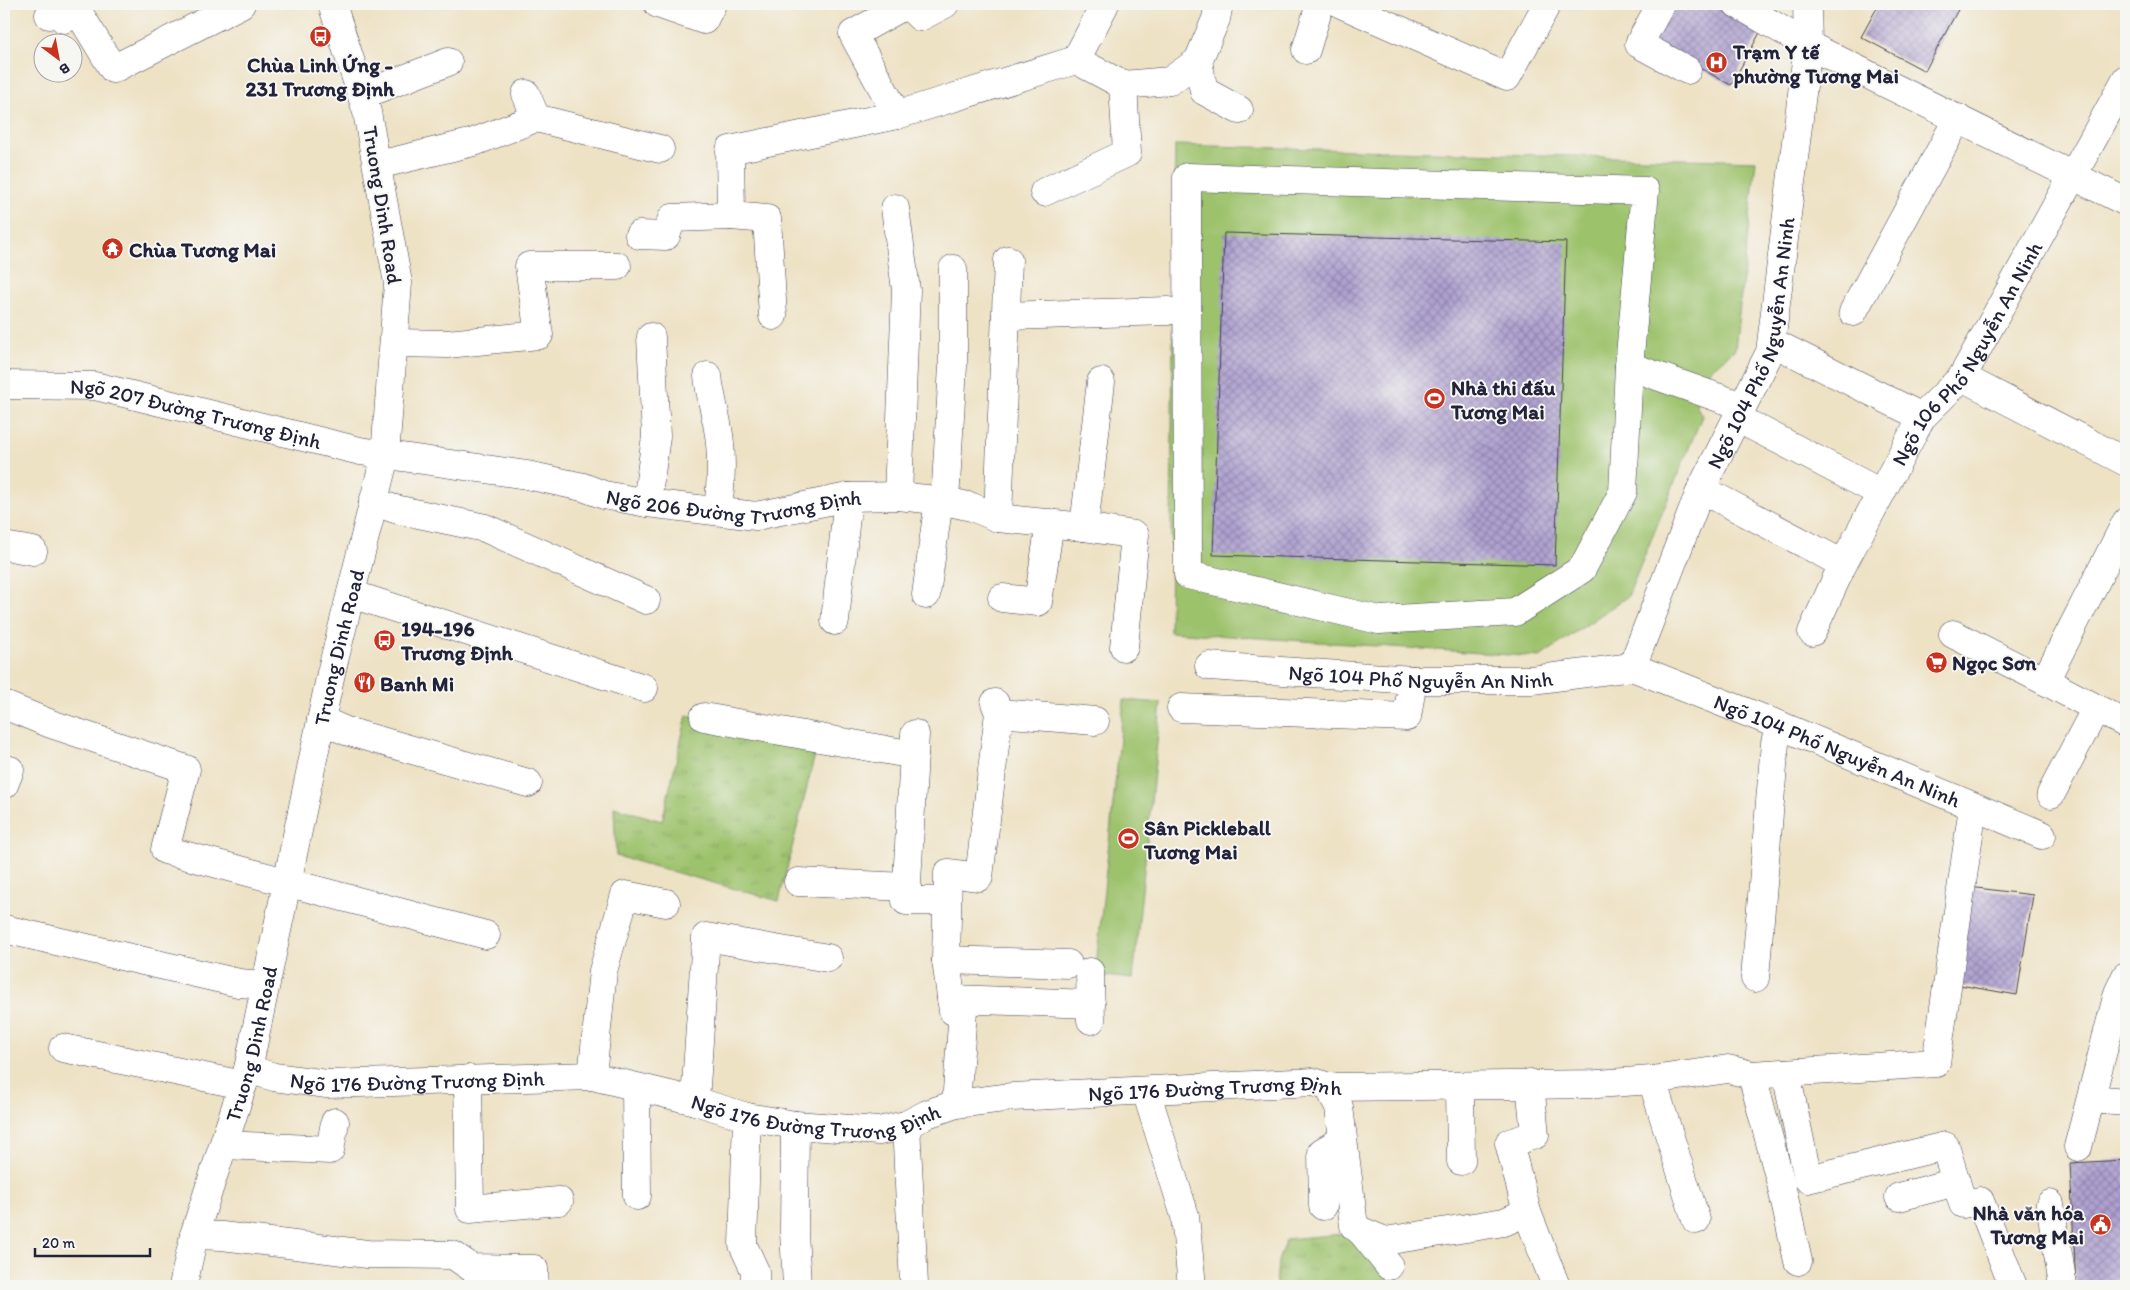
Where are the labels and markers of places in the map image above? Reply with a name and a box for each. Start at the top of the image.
bus stop icon: Chùa Linh Ứng - 231 Trương Định [308,25,332,49]
place label: Trạm Y tế phường Tương Mai [1732,39,1899,89]
hospital icon: Trạm Y tế phường Tương Mai [1705,51,1729,75]
place label: Chùa Linh Ứng - 231 Trương Định [246,52,395,102]
temple icon: Chùa Tương Mai [101,237,125,261]
place label: Chùa Tương Mai [129,237,276,263]
place label: Nhà thi đấu Tương Mai [1450,375,1556,425]
sports icon: Nhà thi đấu Tương Mai [1423,387,1447,411]
place label: 194-196 Trương Định [400,616,514,666]
bus stop icon: 194-196 Trương Định [373,628,397,652]
supermarket icon: Ngọc Sơn [1924,650,1948,674]
place label: Ngọc Sơn [1952,650,2037,676]
restaurant icon: Banh Mi [352,671,376,695]
place label: Banh Mi [380,671,454,696]
place label: Sân Pickleball Tương Mai [1143,815,1272,865]
sports icon: Sân Pickleball Tương Mai [1116,827,1140,851]
place label: Nhà văn hóa Tương Mai [1973,1200,2085,1250]
public building icon: Nhà văn hóa Tương Mai [2088,1212,2112,1236]

